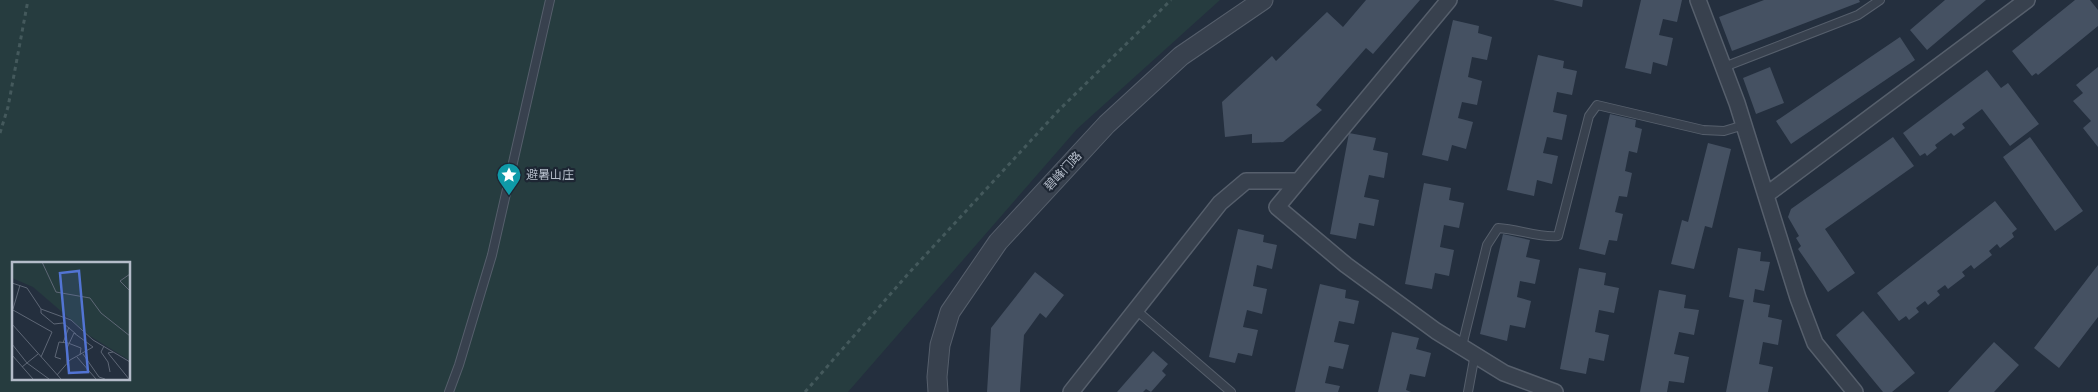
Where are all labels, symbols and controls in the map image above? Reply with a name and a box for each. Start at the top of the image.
street label: 碧峰门路 [1042,149,1084,193]
place icon: 避暑山庄 [496,162,522,196]
place label: 避暑山庄 [526,168,574,182]
inset map [12,262,130,380]

